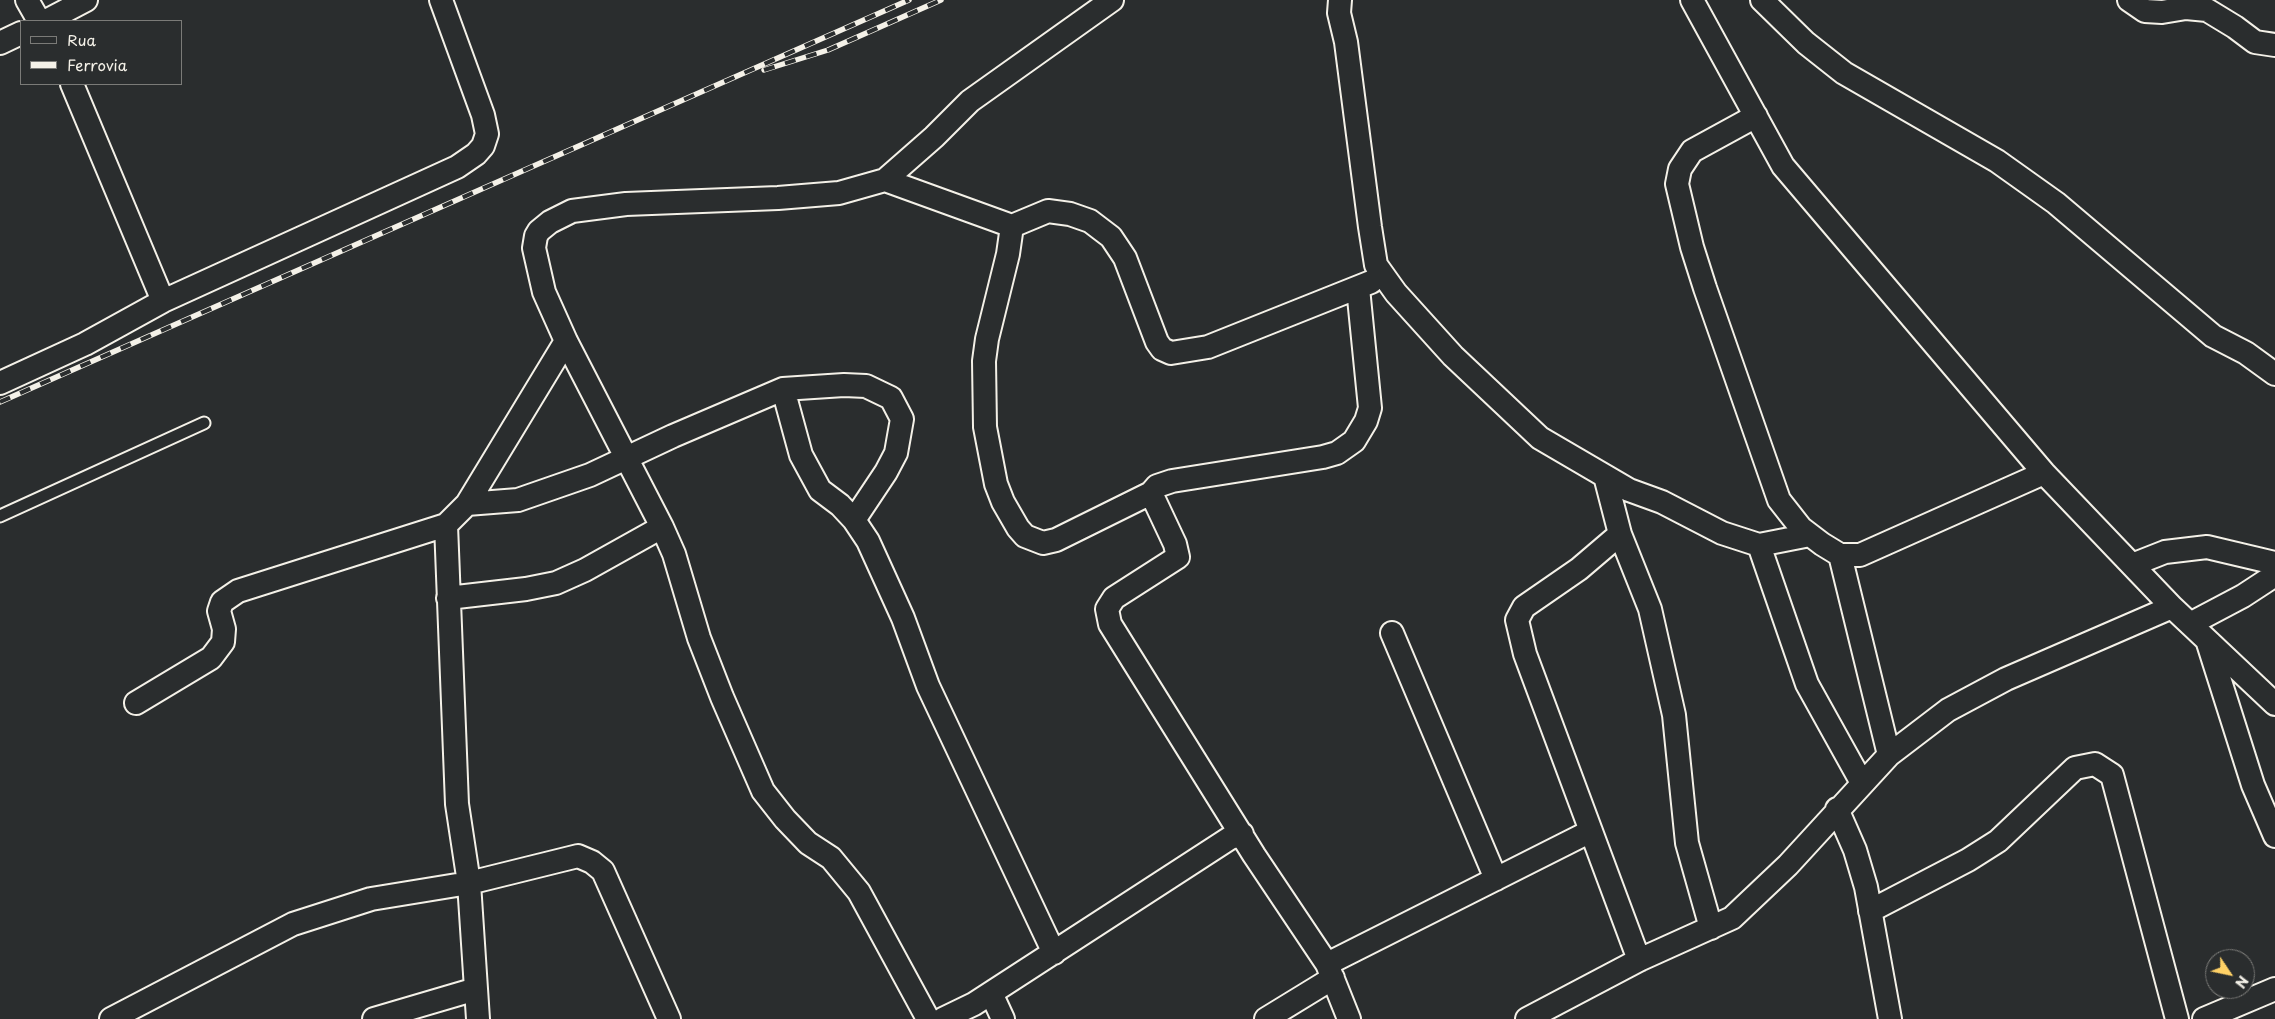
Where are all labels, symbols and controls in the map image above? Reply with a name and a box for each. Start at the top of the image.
legend [20,20,182,85]
text: Rua [67,28,96,51]
text: Ferrovia [67,53,127,76]
north arrow [2205,949,2255,999]
text: N [2230,972,2254,993]

